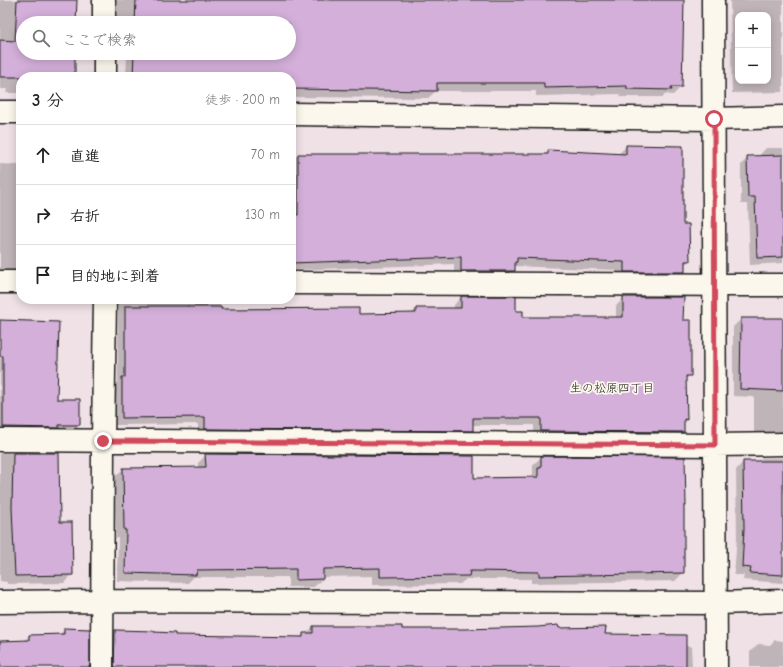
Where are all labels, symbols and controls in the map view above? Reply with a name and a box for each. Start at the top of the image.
map controls [735,12,771,84]
button: + [735,12,771,48]
search box [16,16,296,60]
icon: search [30,27,52,49]
text: ここで検索 [62,31,137,49]
button: − [735,48,771,84]
text: 3 分 [32,91,63,110]
text: 徒歩 · 200 m [205,92,280,107]
route start [705,110,723,128]
icon: ahead [32,144,54,166]
text: 直進 [70,147,100,165]
text: 70 m [251,147,280,162]
icon: right [32,204,54,226]
text: 右折 [70,207,100,225]
text: 130 m [245,207,280,222]
icon: arrive [32,264,54,286]
text: 目的地に到着 [70,267,160,285]
district label: 生の松原四丁目 [570,381,654,395]
route end [94,432,112,450]

